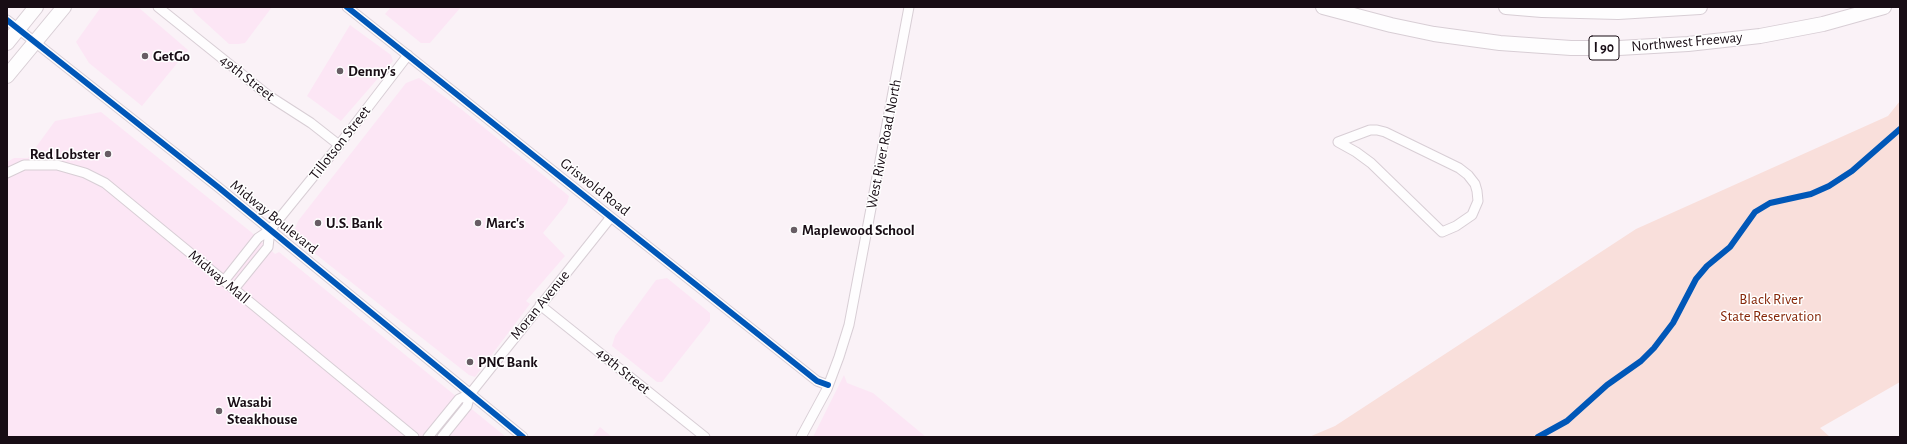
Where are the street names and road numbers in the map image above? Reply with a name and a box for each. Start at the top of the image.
street label: Northwest Freeway [1631,28,1743,56]
road number: I 90 [1589,36,1619,60]
street label: 49th Street [216,51,278,105]
street label: West River Road North [863,78,905,210]
street label: Tillotson Street [306,102,374,184]
street label: Griswold Road [556,154,634,220]
street label: Midway Boulevard [226,176,322,258]
street label: Midway Mall [185,246,253,308]
street label: Moran Avenue [507,267,573,343]
street label: 49th Street [592,344,654,398]

